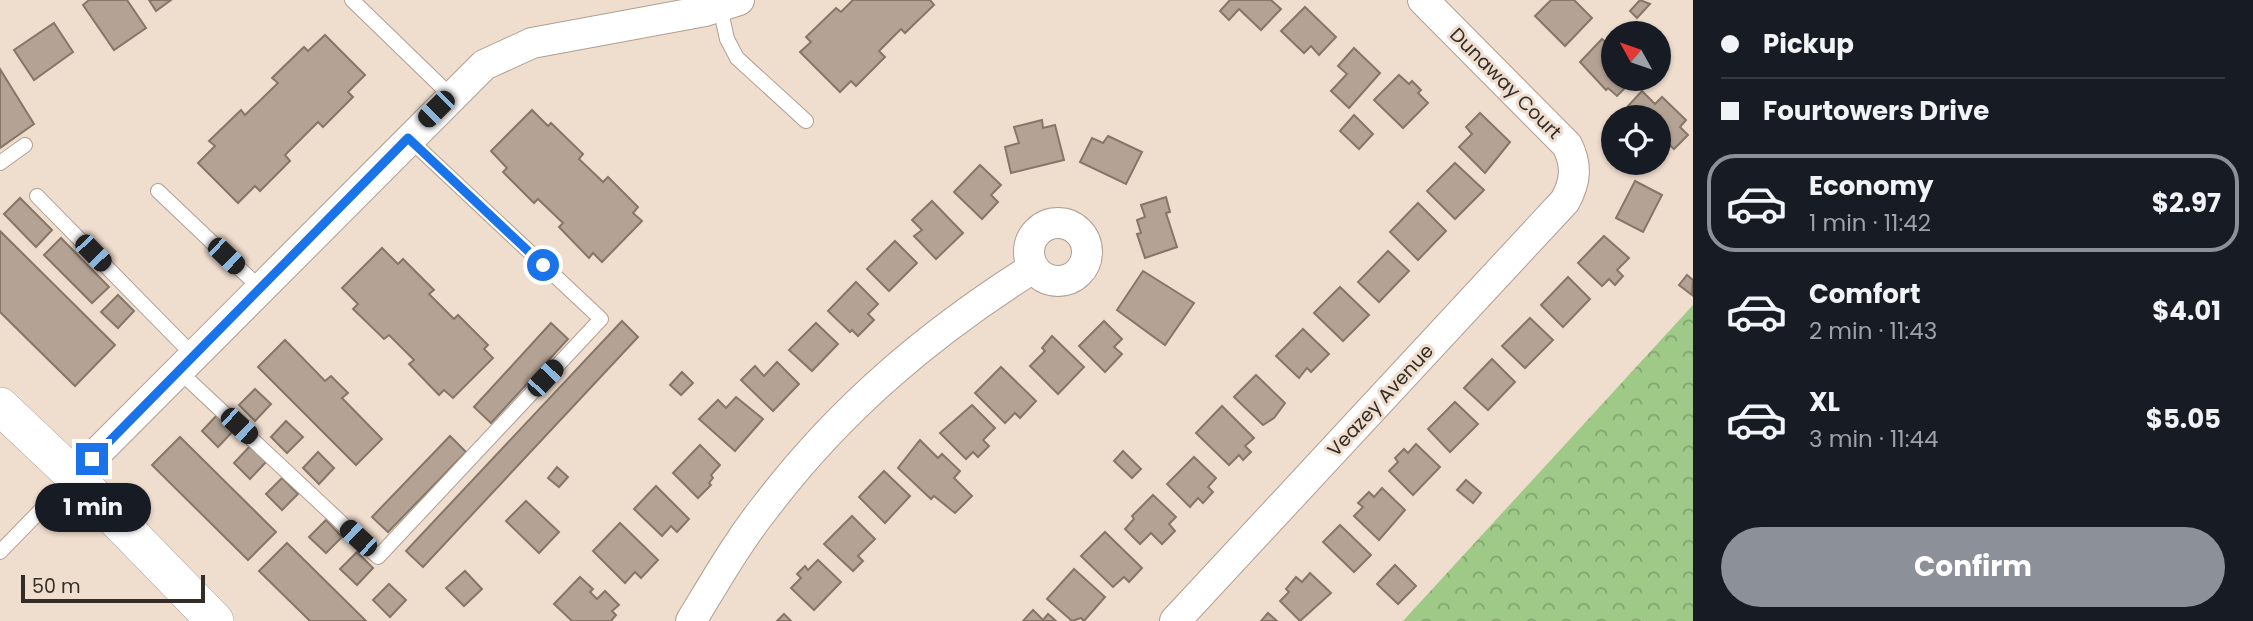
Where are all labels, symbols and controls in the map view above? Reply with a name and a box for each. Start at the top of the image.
north arrow [1601,21,1671,91]
map controls [1601,21,1671,175]
street label: Dunaway Court [1444,22,1567,145]
text: Pickup [1763,26,1854,62]
car [414,87,459,131]
text: Fourtowers Drive [1763,93,1989,129]
button: locate [1601,105,1671,175]
text: Economy [1809,168,1933,204]
icon: car [1725,172,1788,235]
text: $2.97 [2152,185,2221,221]
text: 1 min · 11:42 [1809,207,1931,239]
car [71,231,116,275]
car [204,234,249,278]
route start [527,249,559,281]
text: Comfort [1809,276,1921,312]
icon: car [1725,280,1788,343]
text: $4.01 [2152,293,2221,329]
text: 2 min · 11:43 [1809,315,1937,347]
street label: Veazey Avenue [1321,338,1440,463]
car [523,355,568,401]
text: XL [1809,384,1840,420]
icon: car [1725,388,1788,451]
text: $5.05 [2146,401,2221,437]
car [217,404,262,448]
text: 3 min · 11:44 [1809,423,1938,455]
route end [76,443,108,475]
callout: 1 min [34,484,150,532]
text: 1 min [63,491,123,523]
car [336,516,381,560]
button: Confirm [1721,527,2225,607]
scale bar [21,572,205,604]
text: 50 m [32,573,81,600]

